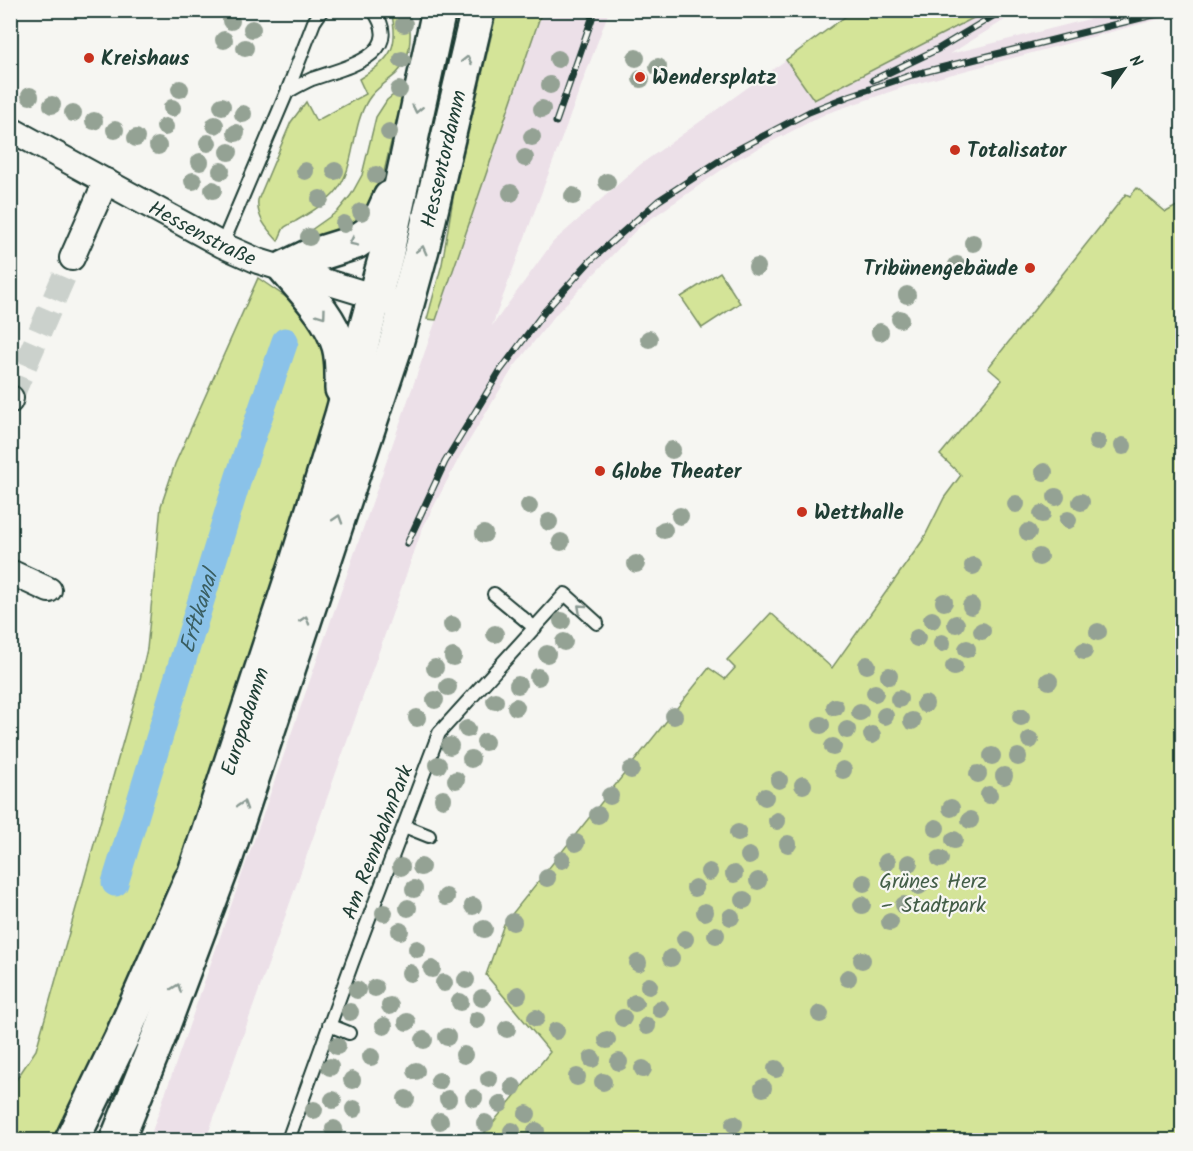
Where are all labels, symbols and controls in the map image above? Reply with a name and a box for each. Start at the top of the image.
north arrow [1094,39,1154,99]
place label: Kreishaus [101,43,189,76]
text: N [1122,50,1148,73]
marker: Kreishaus [82,51,96,65]
one-way arrow [459,55,472,65]
place label: Wendersplatz [652,62,777,95]
marker: Wendersplatz [633,70,647,84]
street label: Hessentordamm [413,87,477,231]
one-way arrow [411,103,424,113]
place label: Totalisator [967,135,1068,168]
marker: Totalisator [948,143,962,157]
street label: Hessenstraße [142,193,262,276]
one-way arrow [348,234,359,246]
one-way arrow [414,245,427,255]
place label: Tribünengebäude [863,253,1018,286]
marker: Tribünengebäude [1023,261,1037,275]
one-way arrow [315,307,326,318]
place label: Globe Theater [612,456,743,489]
marker: Globe Theater [593,464,607,478]
place label: Wetthalle [814,497,904,530]
marker: Wetthalle [795,505,809,519]
one-way arrow [331,514,343,525]
water label: Erftkanal [171,562,231,658]
one-way arrow [577,604,588,615]
one-way arrow [297,615,310,626]
street label: Europadamm [213,663,279,780]
street label: Am RennbahnPark [334,760,423,925]
one-way arrow [236,800,248,811]
park label: Grünes Herz – Stadtpark [879,866,987,923]
one-way arrow [169,984,182,994]

